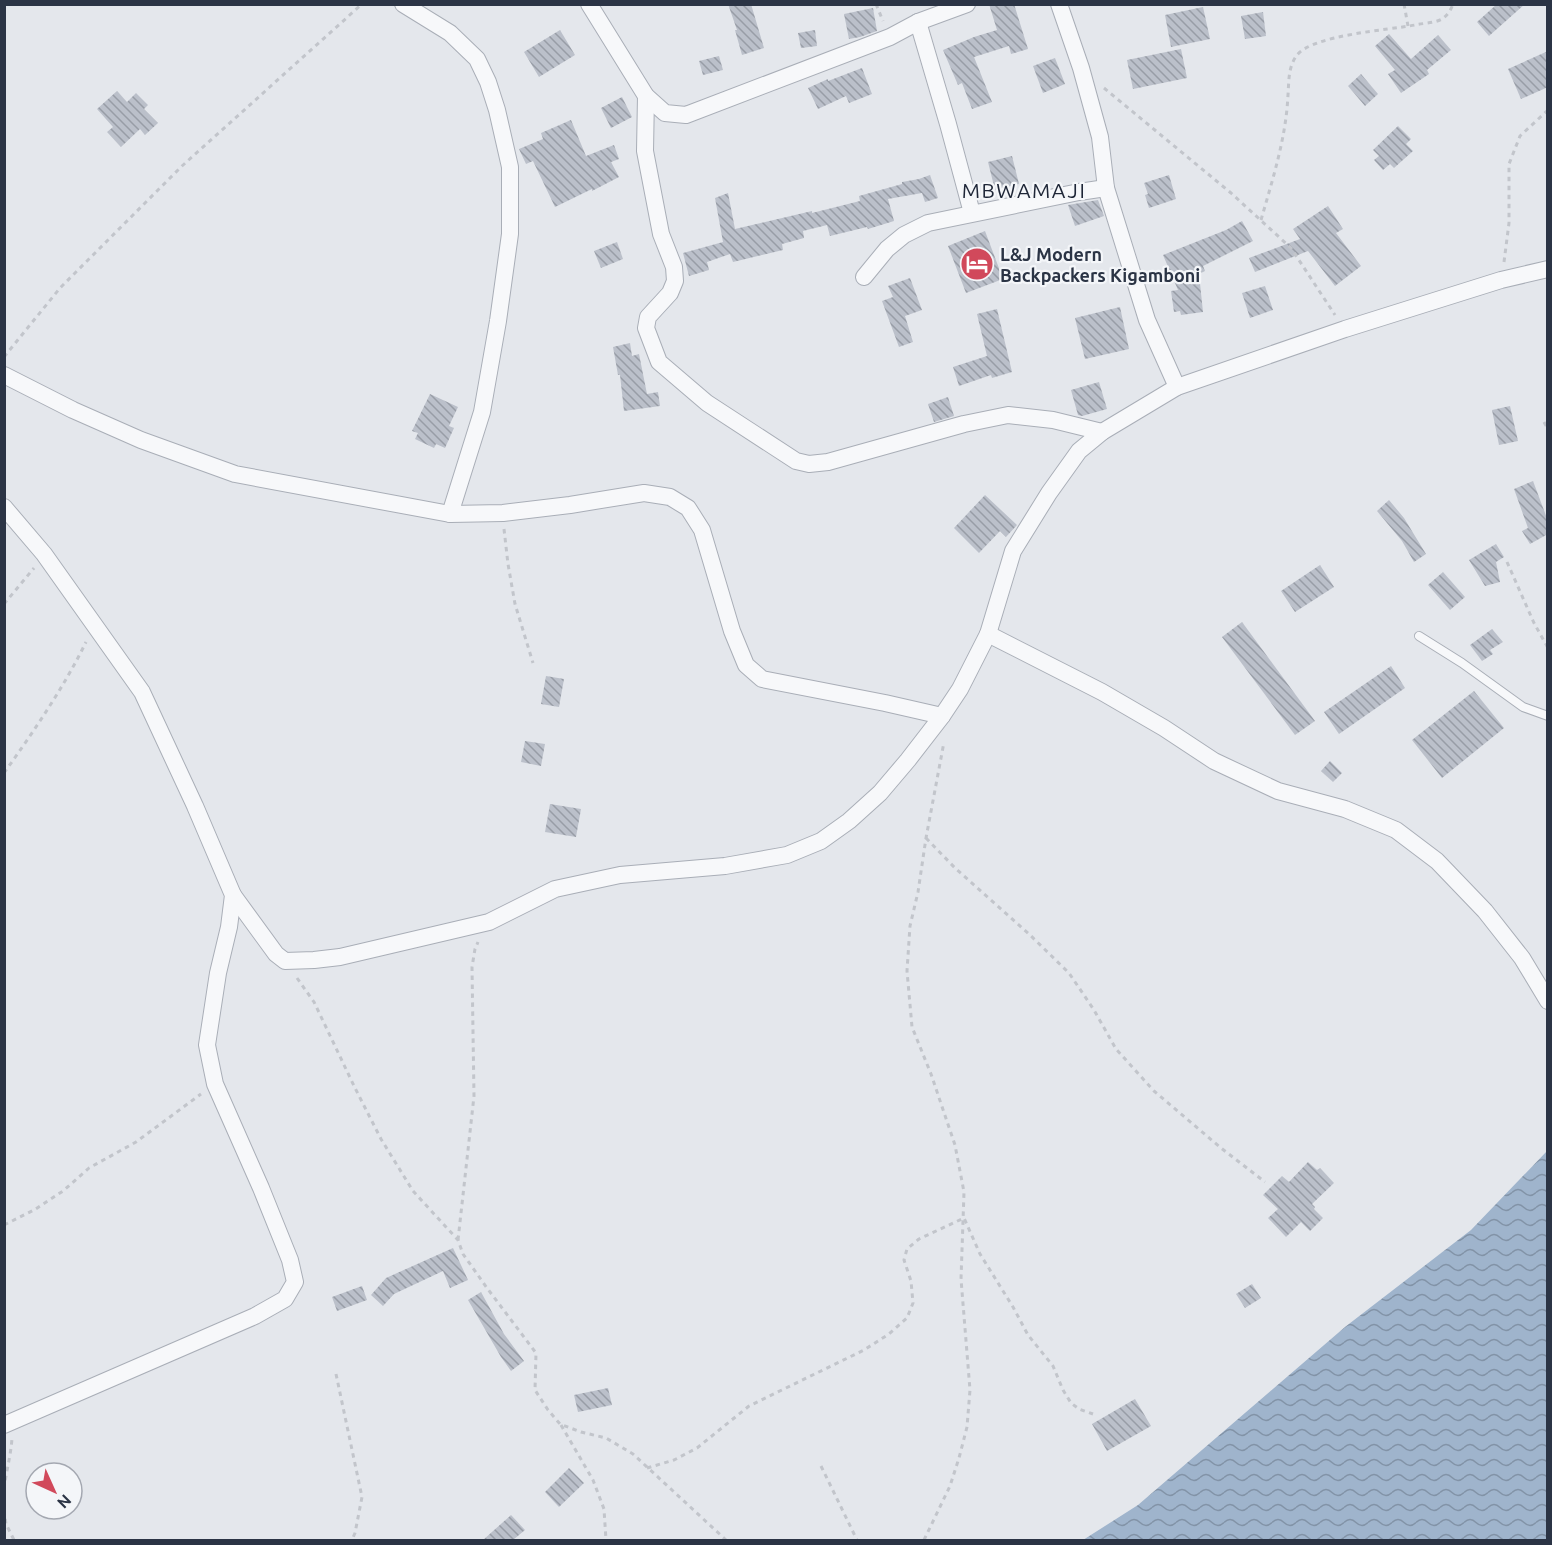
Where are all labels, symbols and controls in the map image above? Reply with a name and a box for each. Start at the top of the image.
district label: MBWAMAJI [962,178,1086,202]
place label: L&J Modern Backpackers Kigamboni [1000,244,1200,285]
hotel icon: L&J Modern Backpackers Kigamboni [959,246,995,282]
north arrow [24,1461,84,1521]
text: N [54,1491,75,1512]

